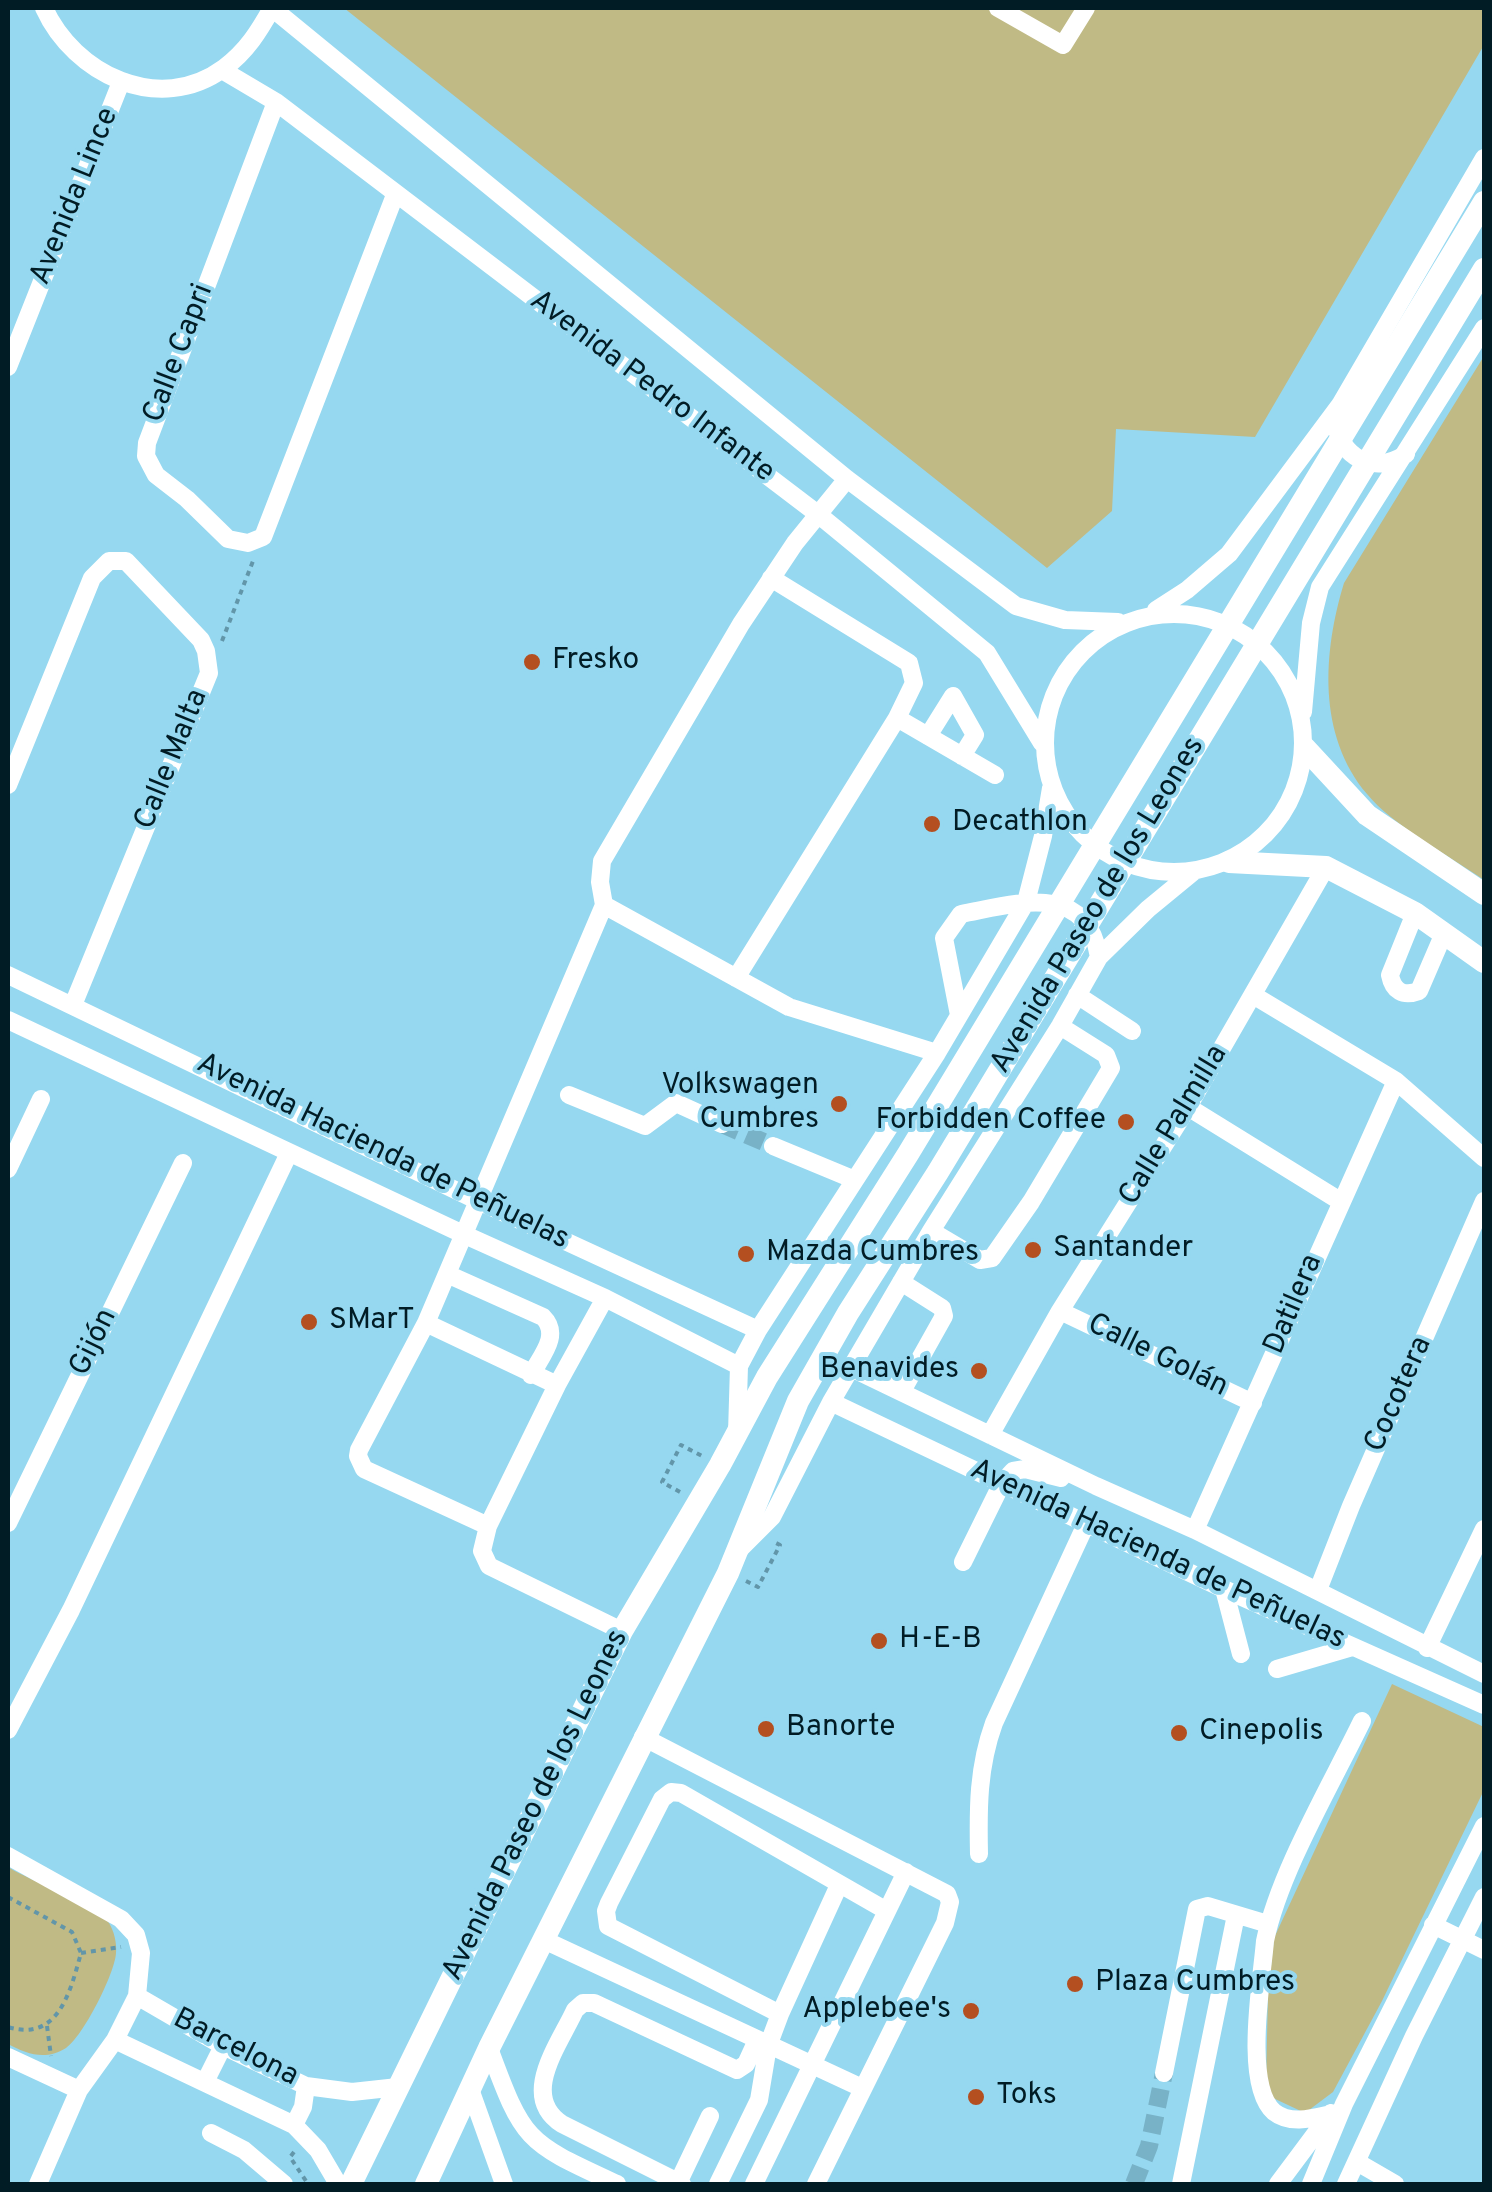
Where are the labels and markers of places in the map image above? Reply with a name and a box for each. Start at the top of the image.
place label: Fresko [552,644,639,680]
marker: Fresko [521,651,543,673]
place label: Decathlon [952,806,1088,842]
marker: Decathlon [921,813,943,835]
place label: Volkswagen Cumbres [661,1069,819,1140]
marker: Volkswagen Cumbres [828,1093,850,1115]
place label: Forbidden Coffee [876,1104,1106,1140]
marker: Forbidden Coffee [1115,1111,1137,1133]
place label: Santander [1053,1232,1193,1268]
place label: Mazda Cumbres [766,1236,979,1272]
marker: Santander [1022,1239,1044,1261]
marker: Mazda Cumbres [735,1243,757,1265]
place label: SMarT [329,1304,415,1340]
marker: SMarT [298,1311,320,1333]
place label: Benavides [820,1353,959,1389]
marker: Benavides [968,1360,990,1382]
place label: H-E-B [899,1623,982,1659]
marker: H-E-B [868,1630,890,1652]
place label: Banorte [786,1711,895,1747]
place label: Cinepolis [1199,1715,1324,1751]
marker: Banorte [755,1718,777,1740]
marker: Cinepolis [1168,1722,1190,1744]
place label: Plaza Cumbres [1095,1966,1295,2002]
marker: Plaza Cumbres [1064,1973,1086,1995]
place label: Applebee's [802,1993,951,2029]
marker: Applebee's [960,2000,982,2022]
place label: Toks [996,2079,1057,2115]
marker: Toks [965,2086,987,2108]

